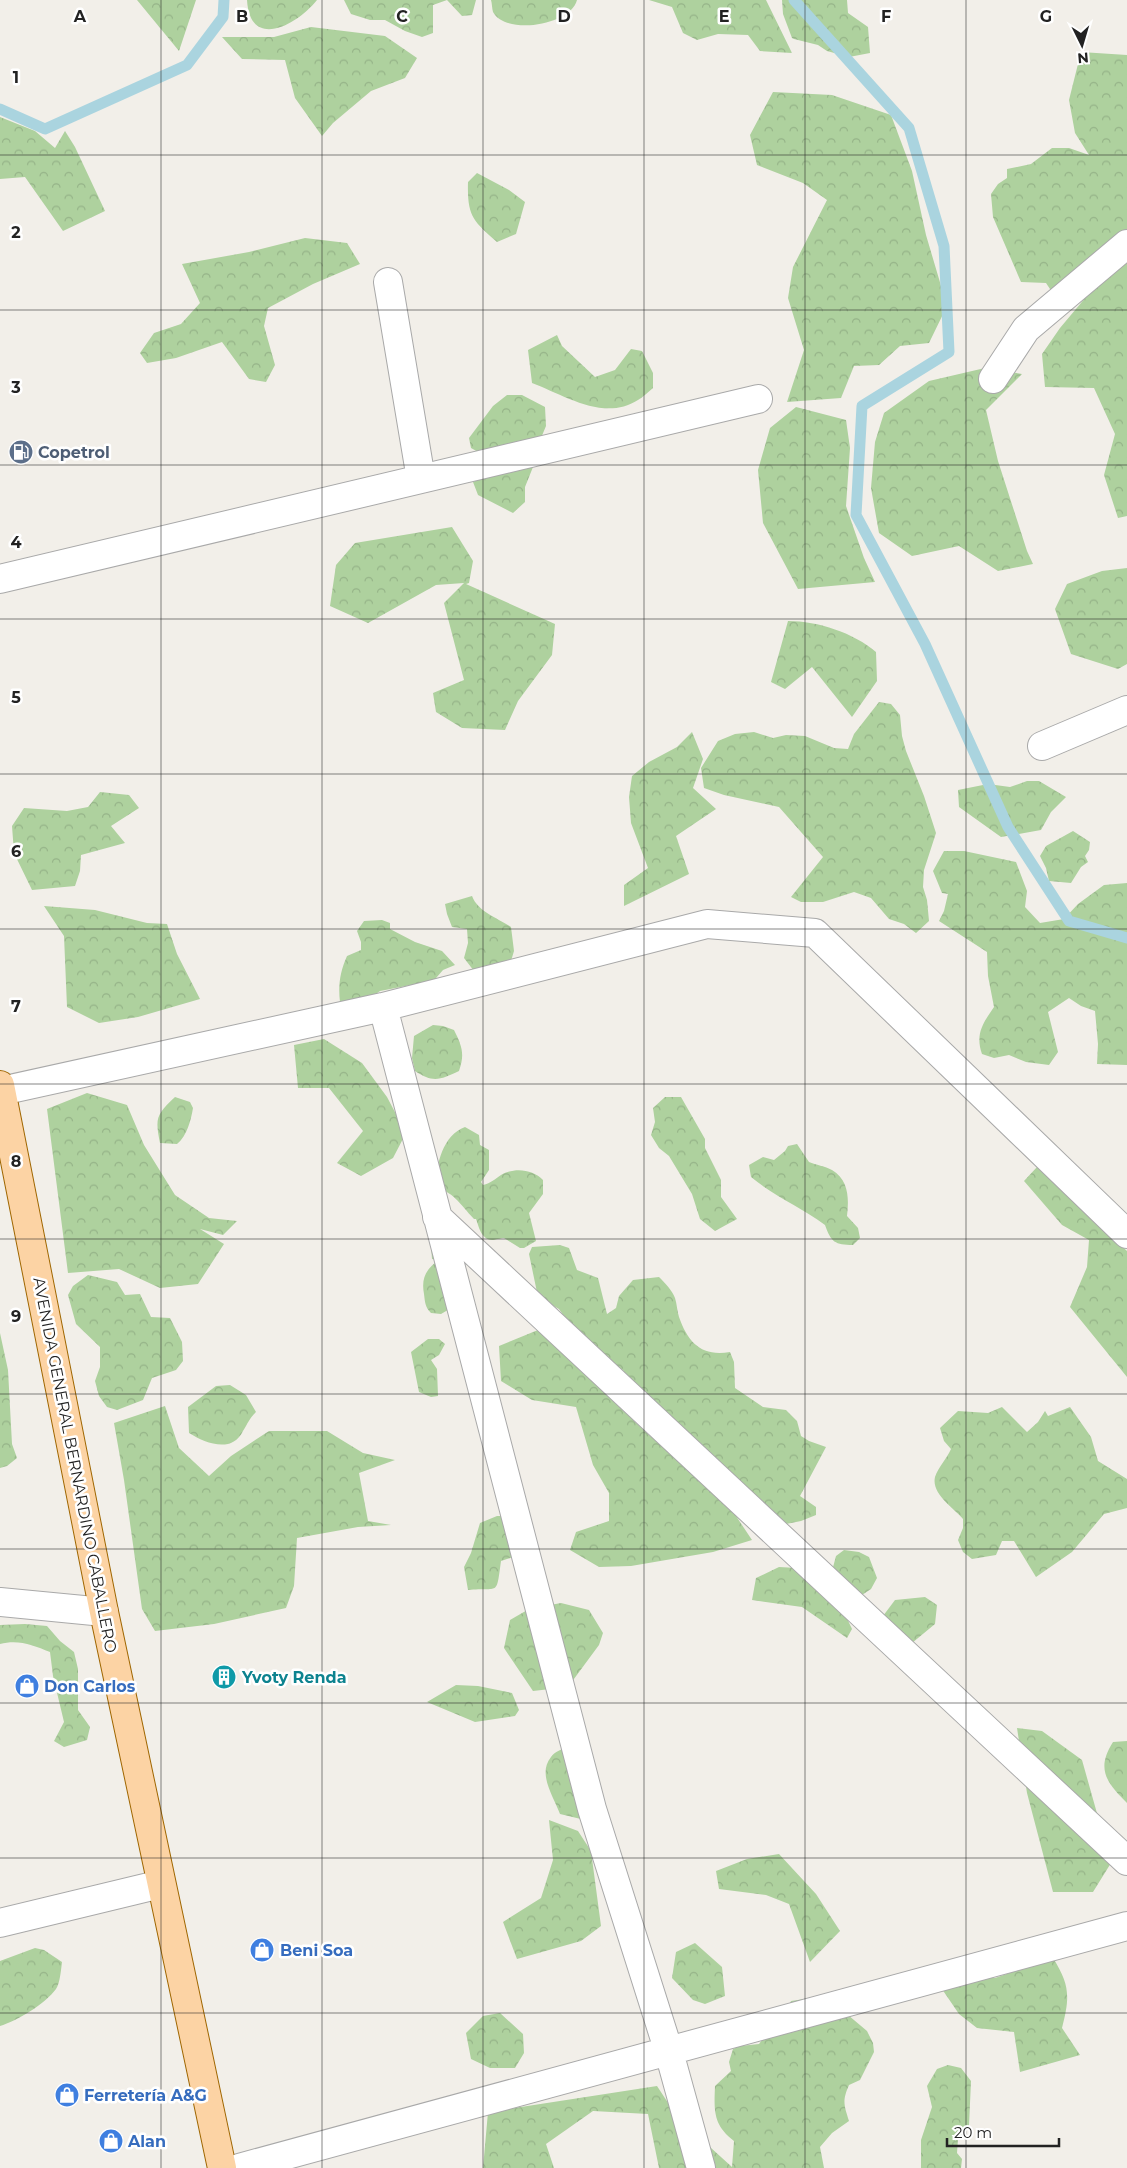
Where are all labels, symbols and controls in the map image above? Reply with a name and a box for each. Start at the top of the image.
text: A [73,7,87,26]
text: B [236,7,248,26]
text: C [396,7,408,26]
text: D [557,7,571,26]
text: E [719,7,729,26]
text: F [881,7,891,26]
text: G [1040,7,1052,26]
north arrow [1057,20,1107,70]
text: N [1077,48,1090,67]
text: 1 [13,68,19,87]
text: 2 [11,223,21,242]
text: 3 [10,378,21,397]
fuel station icon: Copetrol [8,439,34,465]
place label: Copetrol [38,443,110,462]
text: 4 [10,533,22,552]
text: 5 [11,688,21,707]
text: 6 [11,842,21,861]
text: 7 [11,997,21,1016]
text: 8 [11,1152,21,1171]
street label: AVENIDA GENERAL BERNARDINO CABALLERO [29,1276,121,1654]
text: 9 [11,1307,21,1326]
building icon: Yvoty Renda [211,1664,237,1690]
place label: Yvoty Renda [241,1668,347,1687]
shop icon: Don Carlos [14,1673,40,1699]
place label: Don Carlos [44,1677,136,1696]
shop icon: Beni Soa [249,1937,275,1963]
place label: Beni Soa [280,1941,353,1960]
shop icon: Ferretería A&G [54,2082,80,2108]
place label: Ferretería A&G [84,2086,207,2105]
scale bar [947,2116,1060,2148]
text: 20 m [954,2123,992,2142]
shop icon: Alan [98,2128,124,2154]
place label: Alan [127,2132,166,2151]

